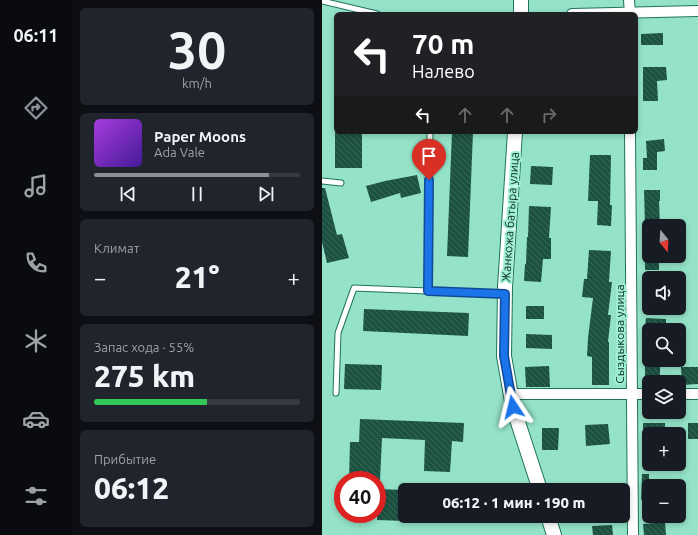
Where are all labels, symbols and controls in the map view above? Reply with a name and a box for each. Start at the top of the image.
text: 30 [168,21,226,79]
text: 06:11 [13,25,59,45]
icon: left [346,28,398,80]
text: 70 m [412,28,474,59]
text: Налево [412,61,475,81]
text: km/h [182,76,212,90]
icon: directions [22,94,50,122]
icon: left [412,104,434,126]
icon: ahead [454,104,476,126]
icon: ahead [496,104,518,126]
icon: right [538,104,560,126]
text: Paper Moons [154,128,246,145]
pin [412,139,446,180]
text: Ada Vale [154,145,205,159]
icon: arrive [418,145,440,167]
street label: Жанкожа батыра улица [499,152,521,282]
icon: music [22,172,50,200]
icon: previous [117,183,139,205]
icon: pause [186,183,208,205]
icon: next [255,183,277,205]
north arrow [642,219,686,263]
map controls [642,219,686,523]
text: Климат [94,241,139,255]
icon: phone [22,249,50,277]
text: 21° [175,260,219,294]
text: − [94,265,106,290]
text: + [288,265,300,290]
button: sound [642,271,686,315]
street label: Сыздыкова улица [613,284,626,384]
button: search [642,323,686,367]
icon: climate [22,327,50,355]
text: Запас хода · 55% [94,340,194,354]
text: 275 km [94,359,195,393]
button: layers [642,375,686,419]
position arrow [492,386,534,428]
icon: car [22,405,50,433]
button: + [642,427,686,471]
text: Прибытие [94,452,156,466]
text: 06:12 [94,471,169,505]
speed limit sign: 40 [334,471,386,523]
button: − [642,479,686,523]
icon: filters [22,482,50,510]
text: 06:12 · 1 мин · 190 m [443,494,585,511]

